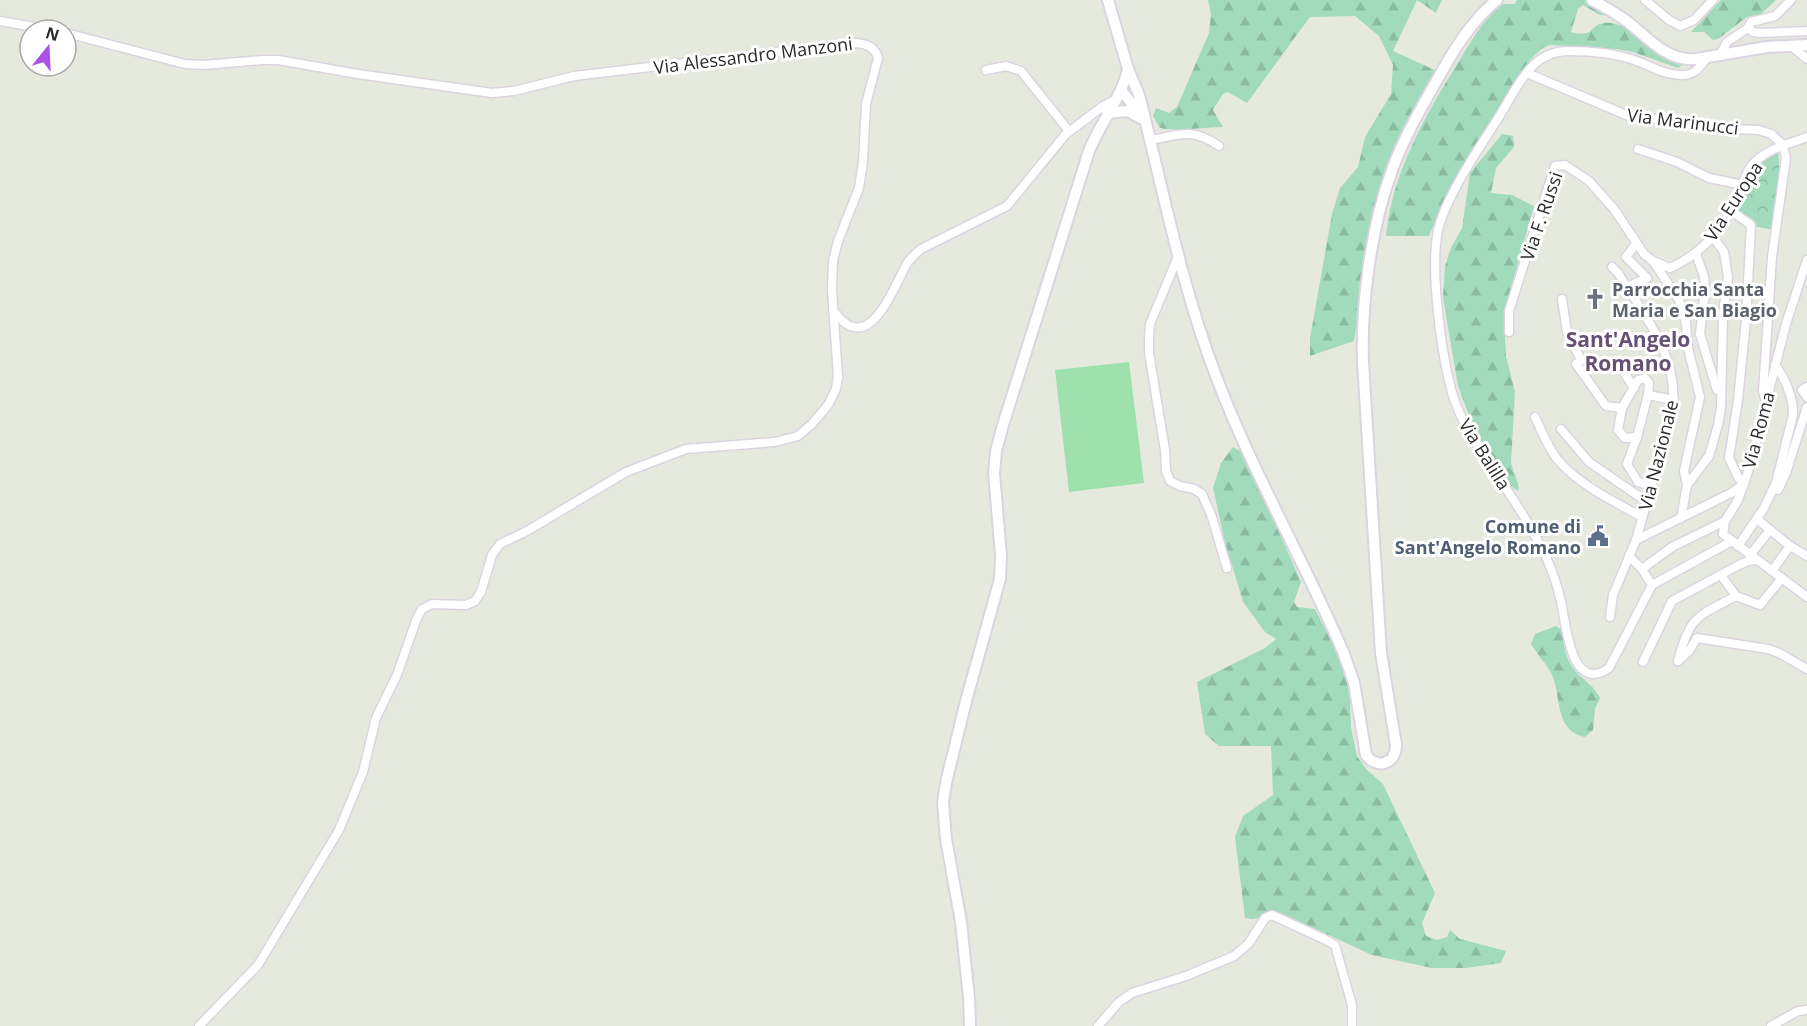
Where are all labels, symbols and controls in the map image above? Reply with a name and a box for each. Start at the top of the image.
north arrow [18,18,78,78]
text: N [43,21,62,46]
street label: Via Alessandro Manzoni [652,31,854,79]
street label: Via Marinucci [1626,102,1740,140]
street label: Via Europa [1698,157,1768,245]
street label: Via F. Russi [1515,168,1567,264]
place label: Parrocchia Santa Maria e San Biagio [1612,277,1777,322]
church icon: Parrocchia Santa Maria e San Biagio [1583,287,1607,311]
district label: Sant'Angelo Romano [1566,325,1690,377]
street label: Via Roma [1736,389,1780,471]
street label: Via Nazionale [1633,397,1683,513]
street label: Via Balilla [1454,414,1516,494]
place label: Comune di Sant'Angelo Romano [1395,514,1581,559]
public building icon: Comune di Sant'Angelo Romano [1586,524,1610,548]

